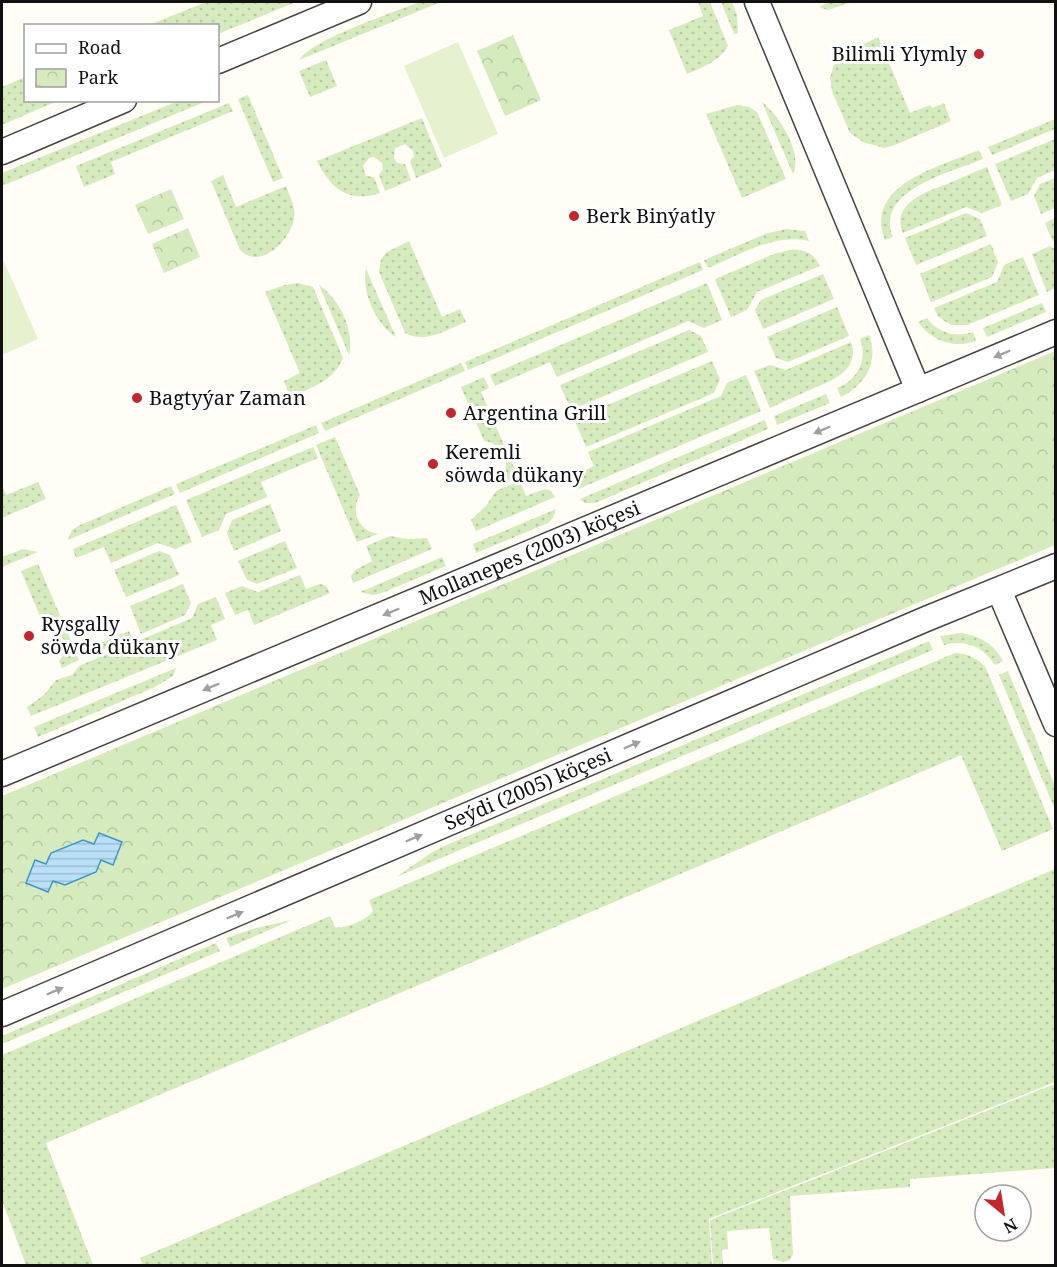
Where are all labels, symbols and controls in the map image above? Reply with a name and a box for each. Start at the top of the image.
legend [24,24,219,102]
text: Road [78,35,121,59]
place label: Bilimli Ylymly [832,40,968,67]
marker: Bilimli Ylymly [972,47,986,61]
text: Park [78,65,118,89]
place label: Berk Binýatly [586,202,716,229]
marker: Berk Binýatly [567,209,581,223]
one-way arrow [992,349,1010,359]
place label: Bagtyýar Zaman [149,384,306,411]
marker: Bagtyýar Zaman [130,391,144,405]
place label: Argentina Grill [463,399,606,426]
marker: Argentina Grill [444,406,458,420]
one-way arrow [813,426,831,435]
place label: Keremli söwda dükany [445,438,584,488]
marker: Keremli söwda dükany [426,457,440,471]
street label: Mollanepes (2003) köçesi [415,494,645,611]
one-way arrow [381,607,399,617]
place label: Rysgally söwda dükany [41,610,180,660]
marker: Rysgally söwda dükany [22,629,36,643]
one-way arrow [201,682,219,692]
one-way arrow [623,740,641,749]
street label: Seýdi (2005) köçesi [440,741,616,836]
one-way arrow [405,833,423,842]
one-way arrow [226,910,244,920]
one-way arrow [47,986,65,996]
north arrow [973,1183,1033,1243]
text: N [999,1213,1021,1239]

